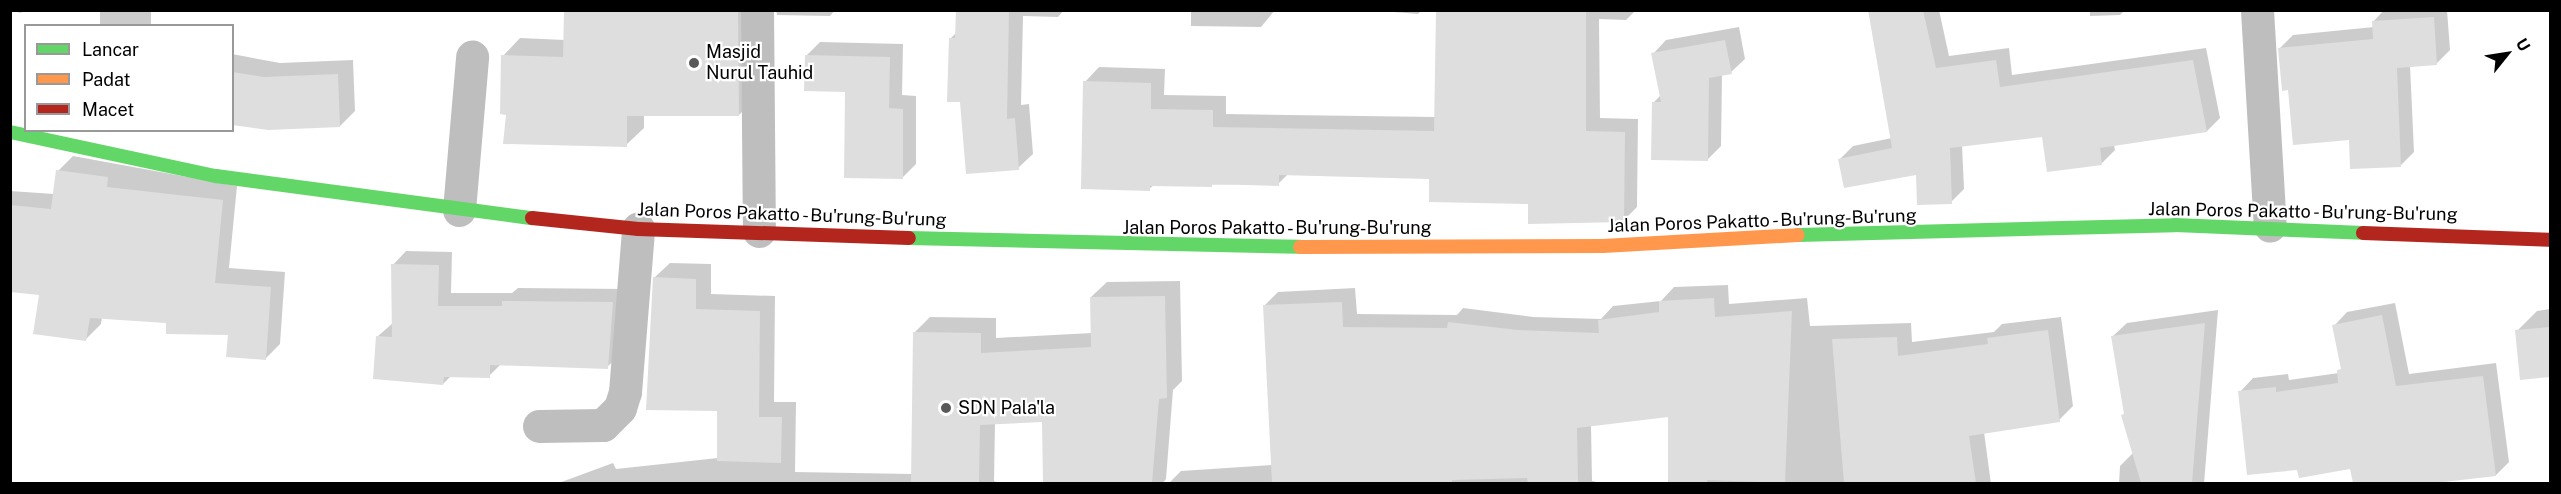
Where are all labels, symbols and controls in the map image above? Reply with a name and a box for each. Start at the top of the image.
legend [24,24,234,132]
north arrow [2477,24,2537,84]
text: U [2512,35,2534,55]
text: Lancar [82,39,139,60]
place label: Masjid Nurul Tauhid [706,42,813,84]
marker: Masjid Nurul Tauhid [687,56,701,70]
text: Padat [82,69,131,90]
text: Macet [82,99,134,120]
street label: Jalan Poros Pakatto - Bu'rung-Bu'rung [2145,198,2461,226]
street label: Jalan Poros Pakatto - Bu'rung-Bu'rung [634,199,950,231]
street label: Jalan Poros Pakatto - Bu'rung-Bu'rung [1604,205,1920,237]
street label: Jalan Poros Pakatto - Bu'rung-Bu'rung [1120,217,1434,239]
place label: SDN Pala'la [958,397,1055,419]
marker: SDN Pala'la [939,401,953,415]

